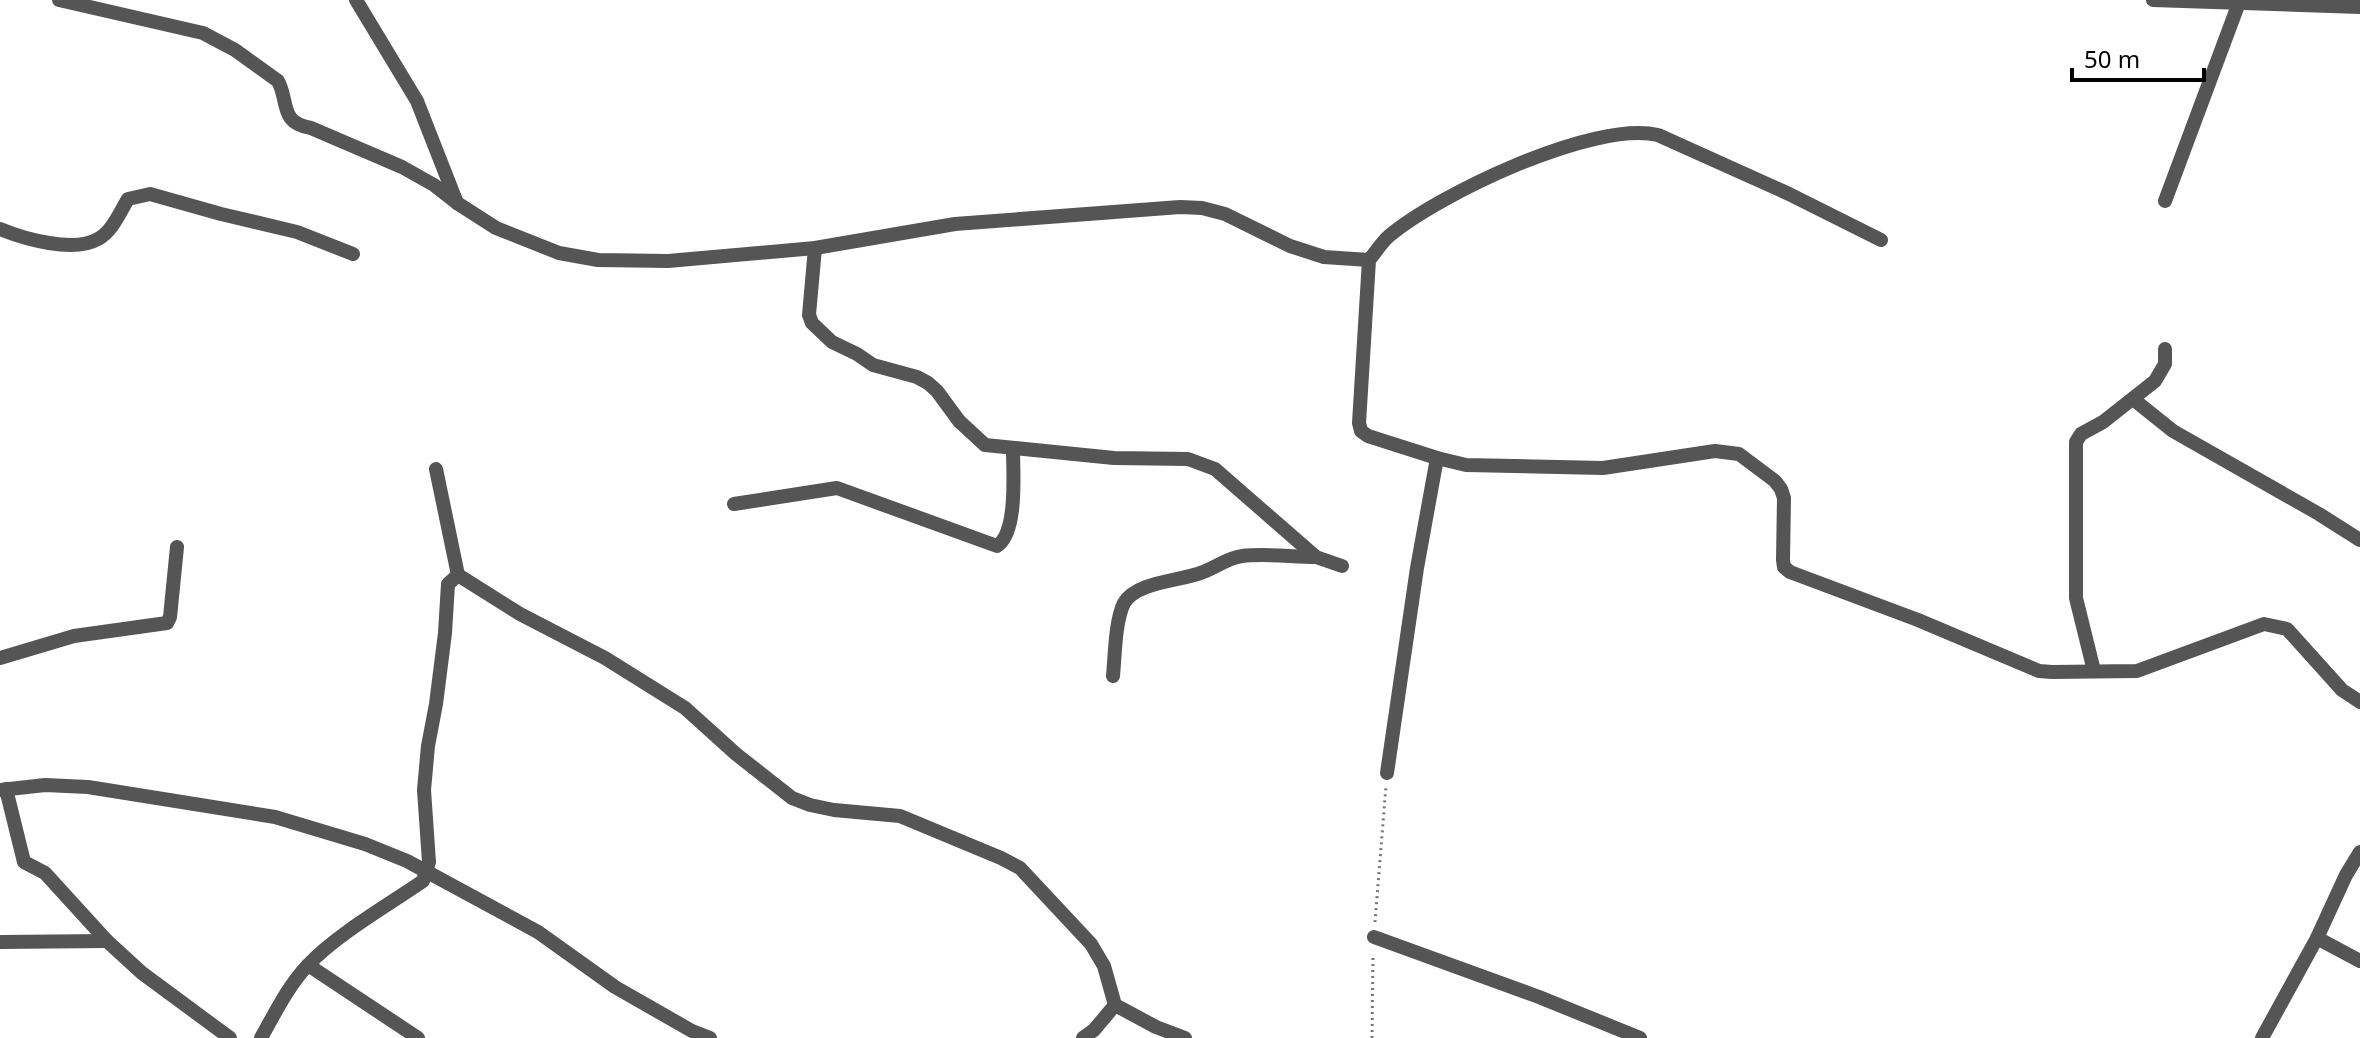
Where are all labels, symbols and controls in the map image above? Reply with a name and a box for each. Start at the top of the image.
scale bar [2072,32,2204,82]
text: 50 m [2084,42,2140,75]

